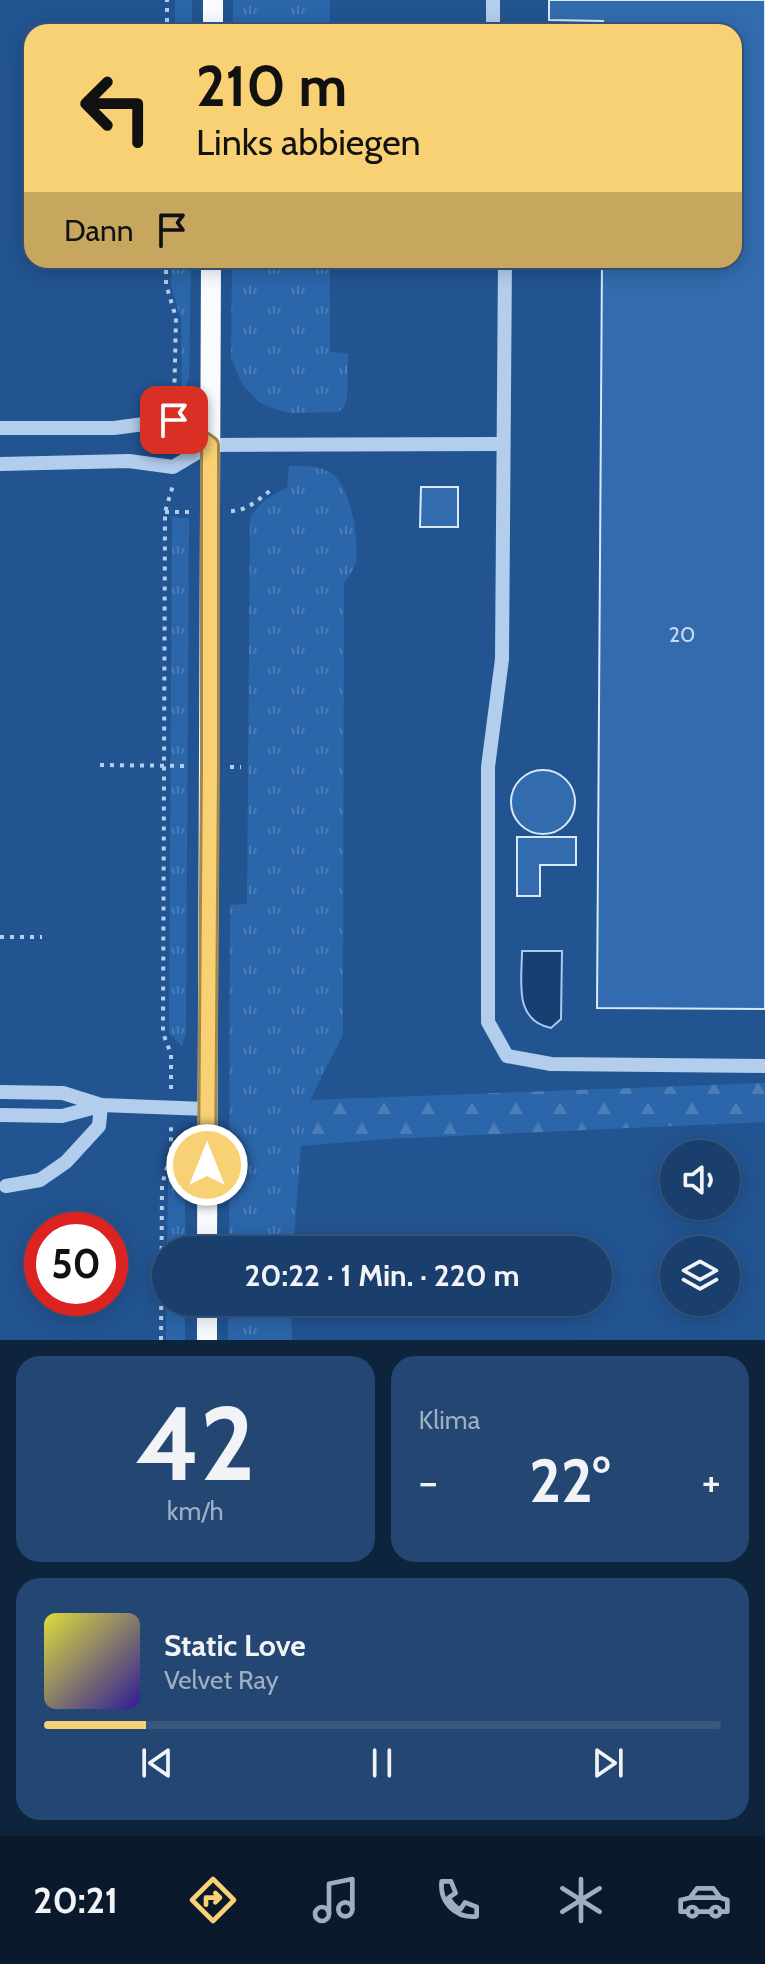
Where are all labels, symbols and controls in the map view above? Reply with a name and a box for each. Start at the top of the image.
text: 210 m [196,52,347,120]
icon: left [64,56,168,160]
text: Links abbiegen [196,120,421,164]
icon: arrive [150,208,194,252]
text: Dann [64,212,134,249]
pin [140,386,208,454]
icon: arrive [152,398,196,442]
house number: 20 [669,621,695,648]
position arrow [165,1123,249,1207]
map controls [660,1140,740,1316]
button: sound [660,1140,740,1220]
speed limit sign: 50 [24,1212,128,1316]
button: layers [660,1236,740,1316]
text: 20:22 · 1 Min. · 220 m [244,1257,520,1294]
text: 42 [135,1380,255,1506]
text: Klima [419,1404,480,1436]
text: 22° [529,1444,610,1517]
text: − [419,1455,438,1508]
text: + [702,1455,721,1508]
text: km/h [167,1495,224,1527]
text: Static Love [164,1627,306,1664]
text: Velvet Ray [164,1664,279,1696]
icon: previous [135,1741,179,1785]
icon: pause [360,1741,404,1785]
icon: next [586,1741,630,1785]
icon: directions [185,1872,241,1928]
icon: music [308,1872,364,1928]
icon: phone [430,1872,486,1928]
icon: climate [553,1872,609,1928]
icon: car [676,1872,732,1928]
text: 20:21 [33,1878,118,1922]

